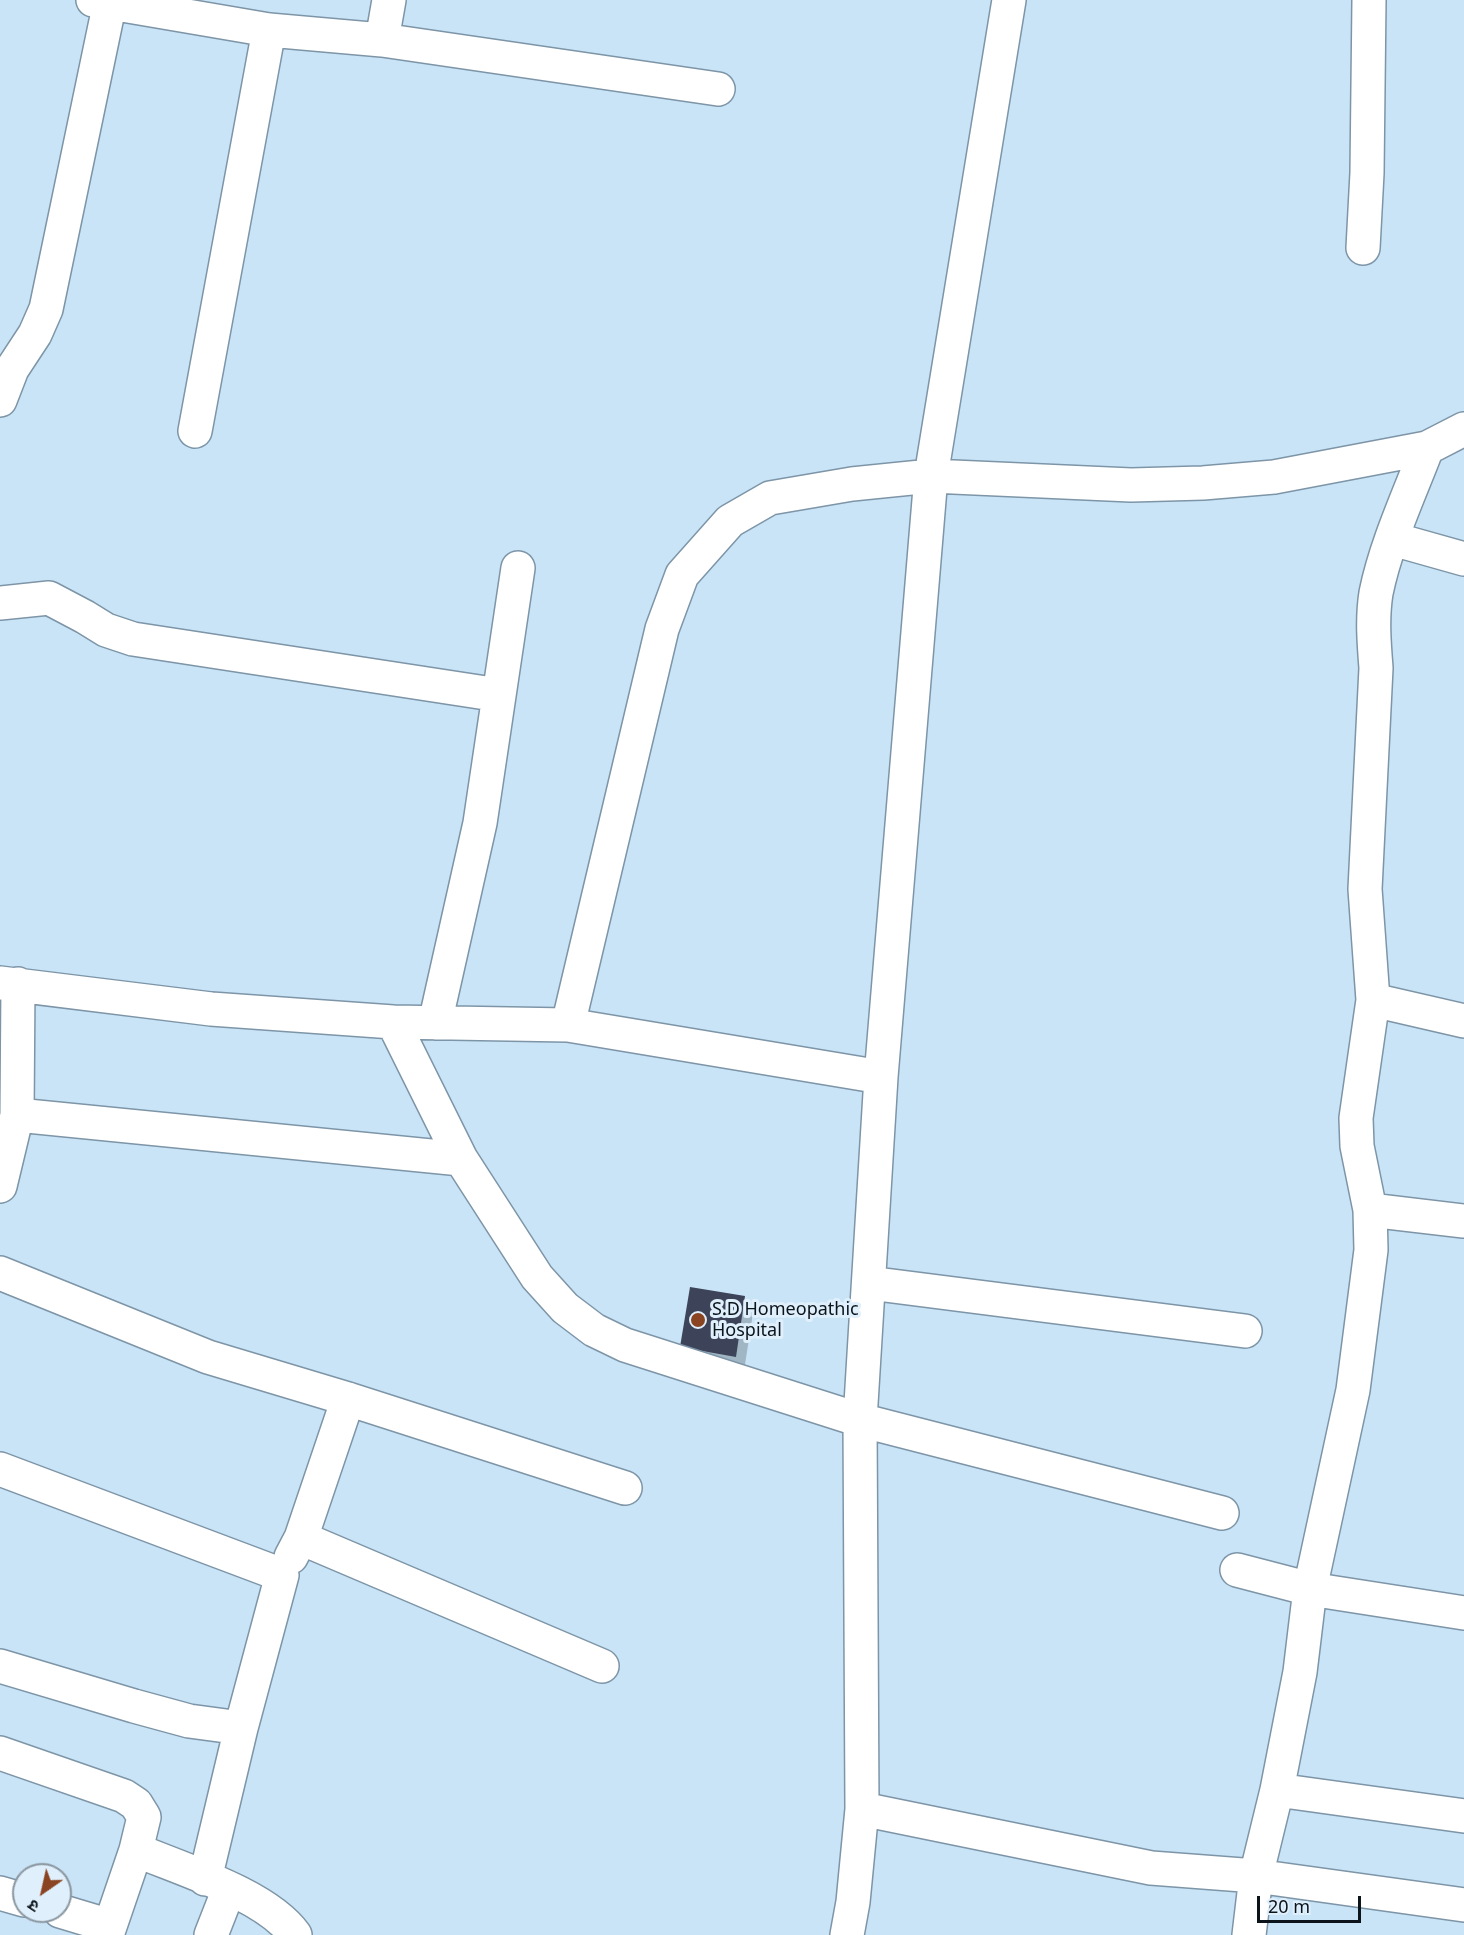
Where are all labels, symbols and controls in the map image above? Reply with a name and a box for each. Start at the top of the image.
place label: S.D Homeopathic Hospital [712,1299,859,1342]
marker: S.D Homeopathic Hospital [689,1311,707,1329]
north arrow [12,1863,72,1923]
scale bar [1260,1884,1364,1922]
text: 20 m [1268,1894,1310,1918]
text: उ [23,1895,43,1918]

